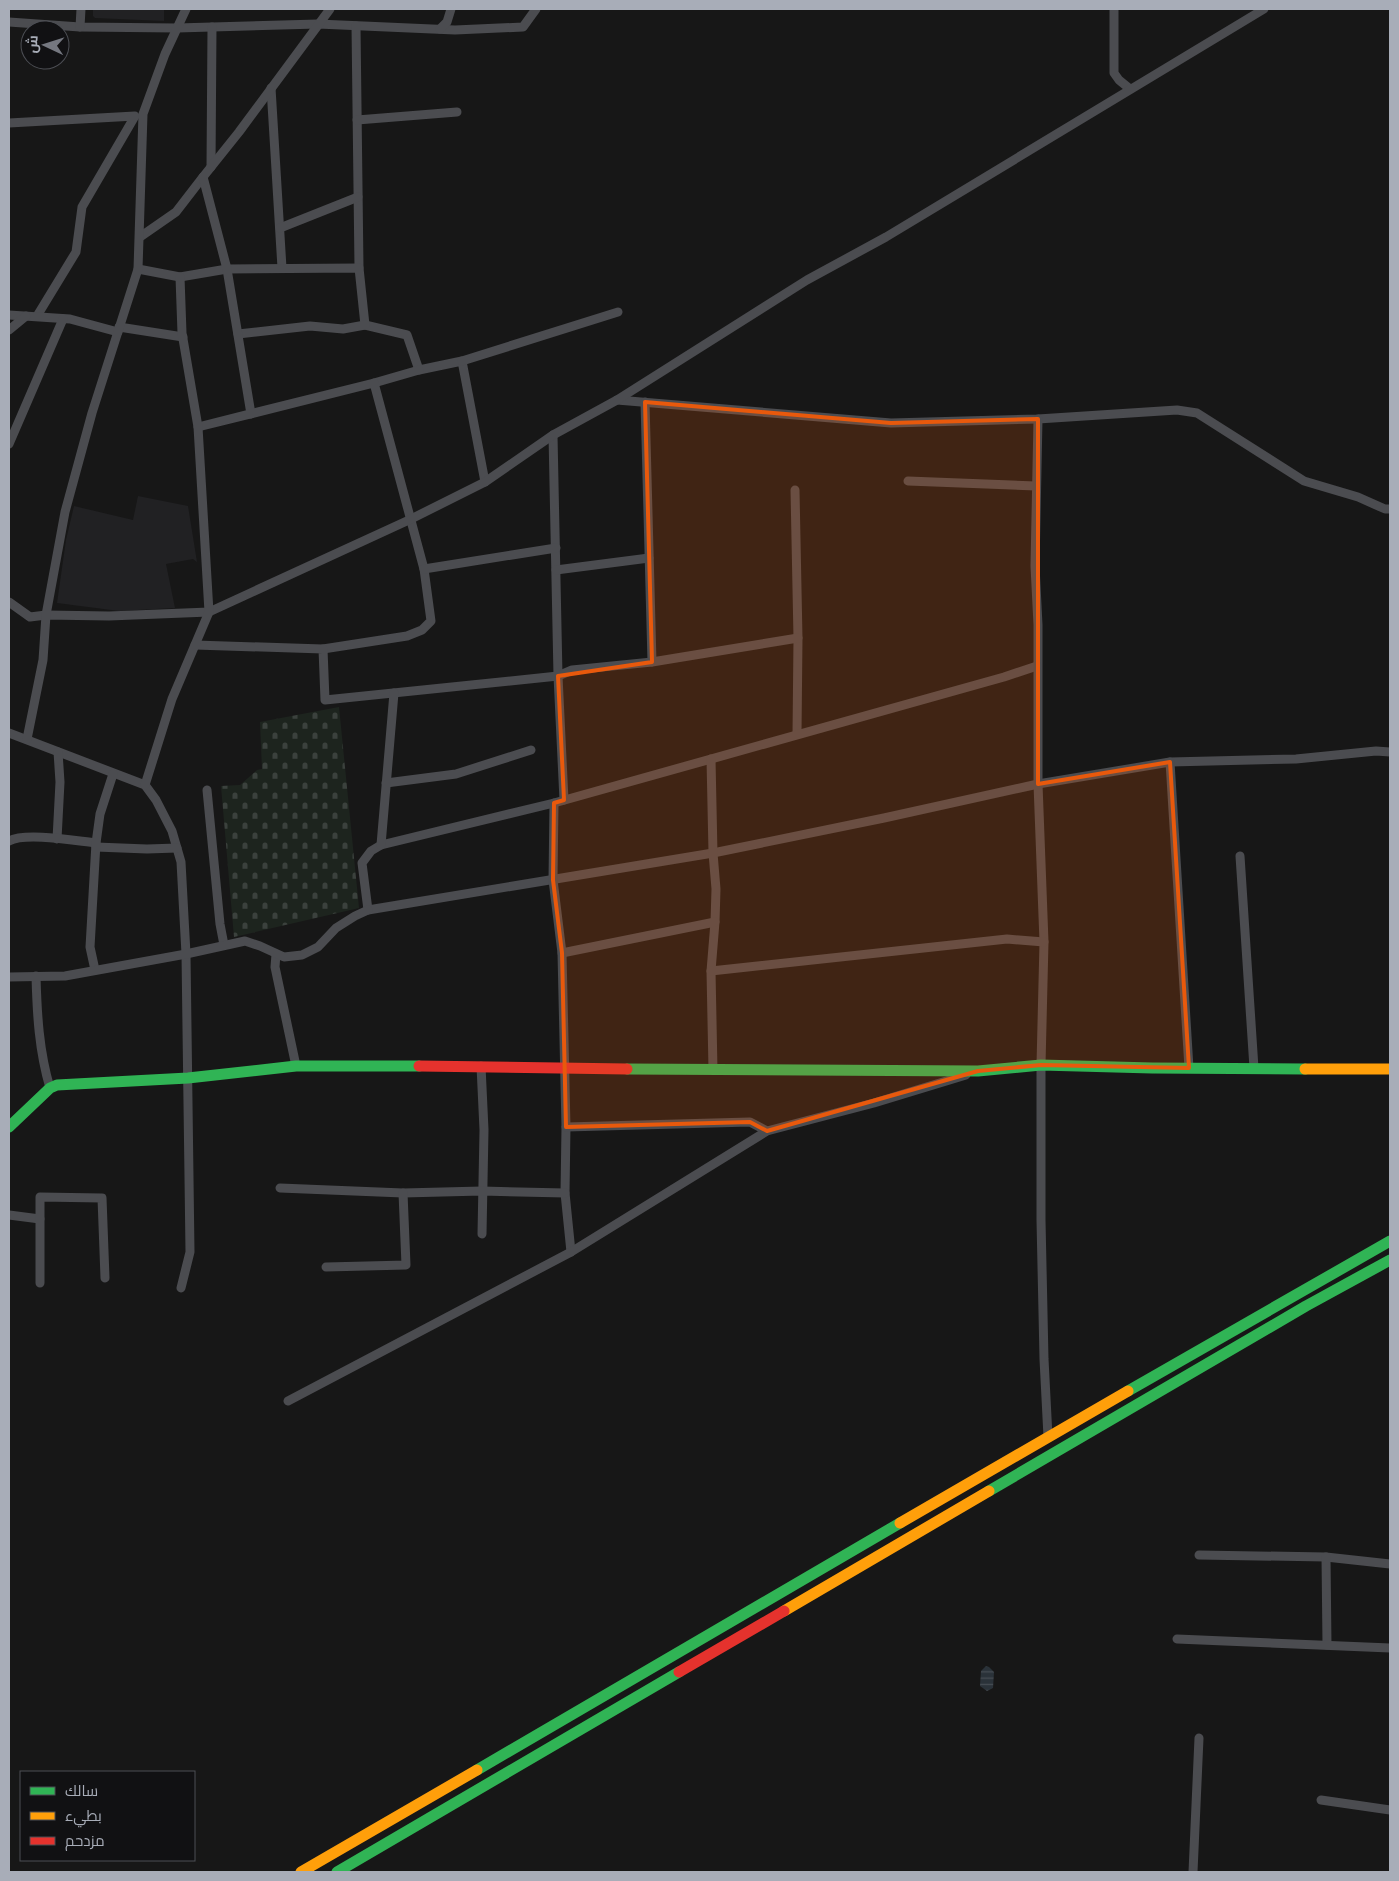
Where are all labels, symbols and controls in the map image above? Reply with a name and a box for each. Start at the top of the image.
north arrow [20,20,70,70]
text: ش [23,35,42,54]
legend [20,1771,195,1861]
text: سالك [65,1782,98,1800]
text: بطيء [65,1807,102,1828]
text: مزدحم [65,1832,105,1851]

